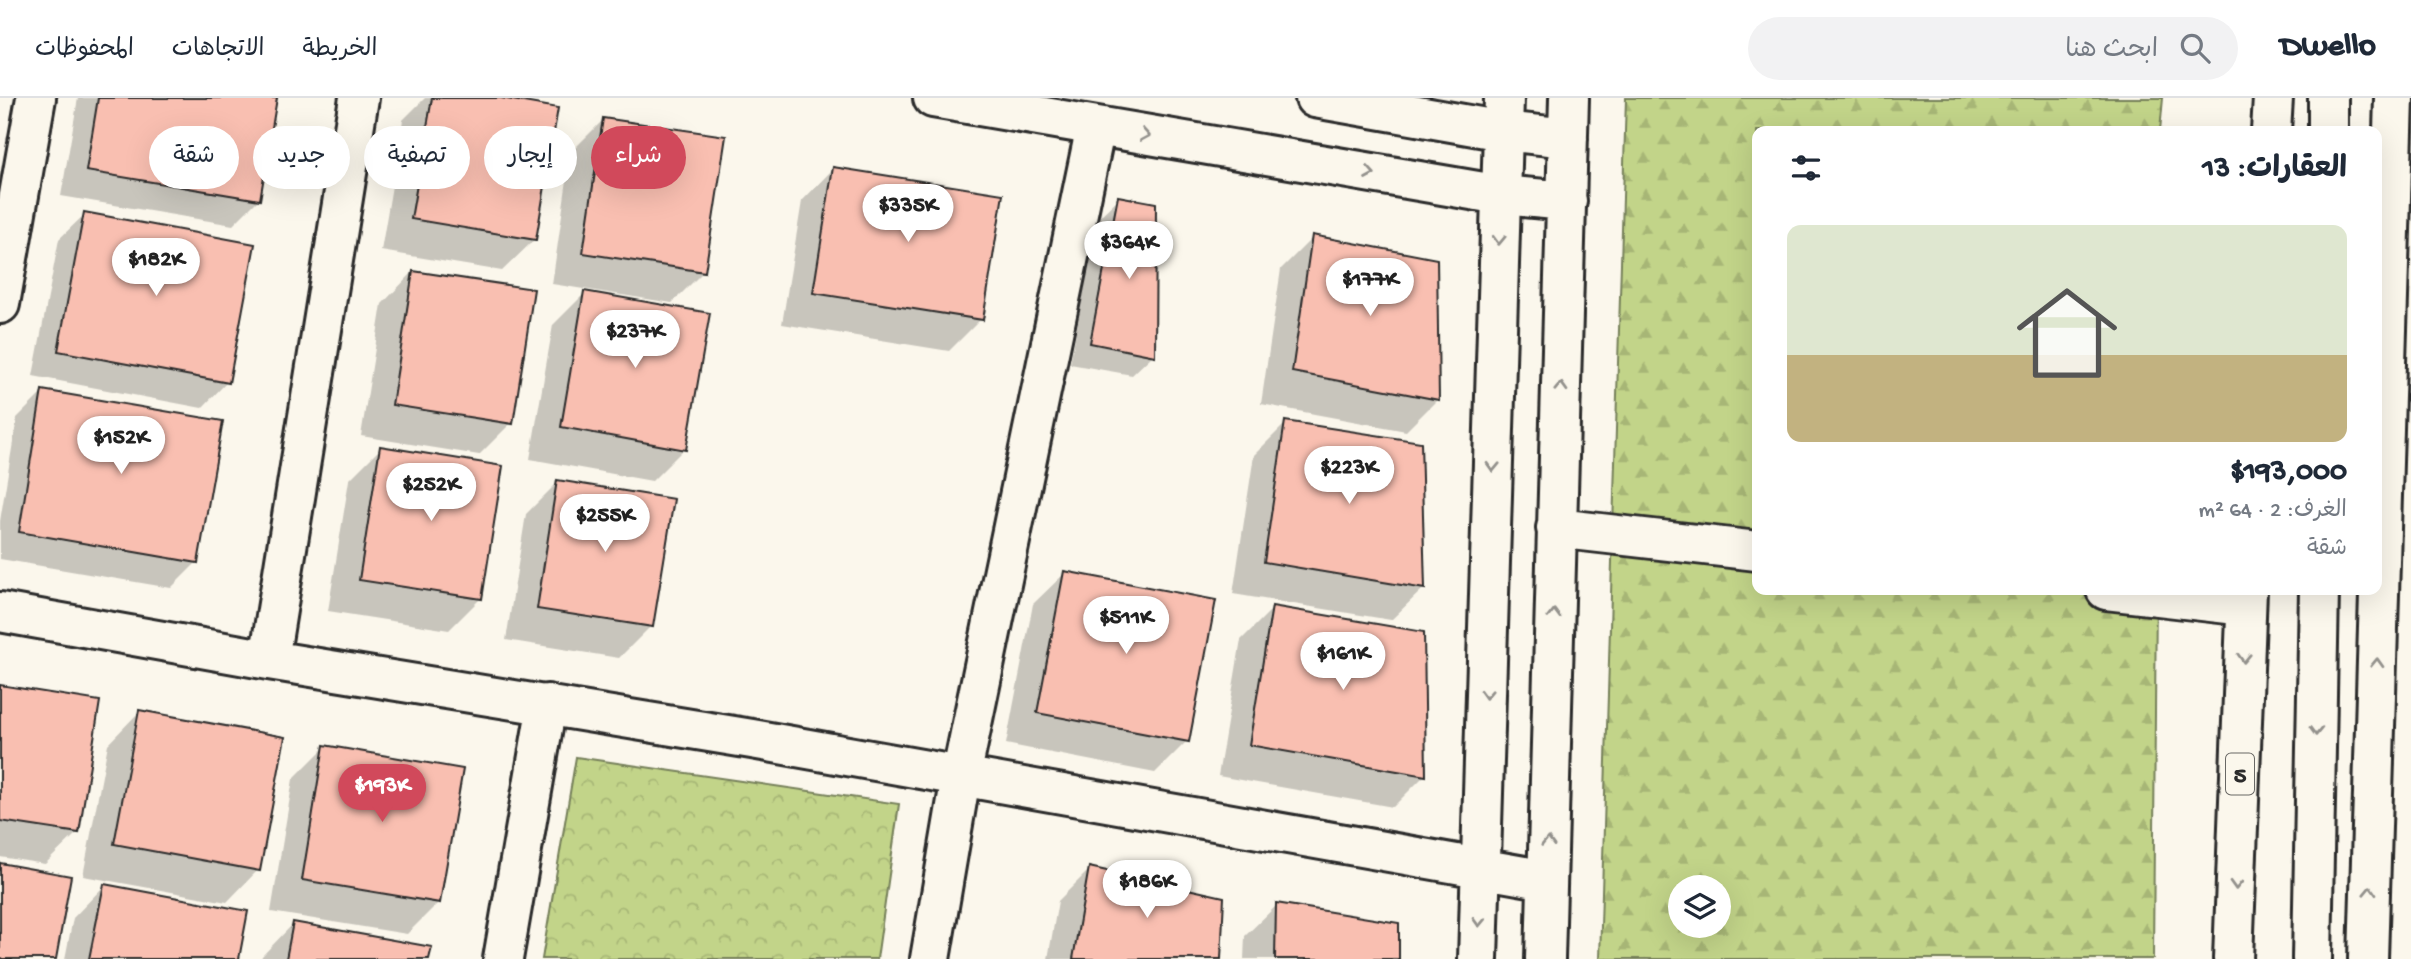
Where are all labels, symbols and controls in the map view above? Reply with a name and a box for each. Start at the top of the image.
search box [1748,17,2238,80]
icon: search [2176,29,2214,67]
text: Dwello [2280,29,2376,67]
text: المحفوظات [35,36,134,65]
text: الاتجاهات [172,36,265,65]
text: الخريطة [303,36,377,65]
text: ابحث هنا [2065,36,2158,67]
chip: شقة [149,126,239,189]
chip: جديد [253,126,350,189]
chip: تصفية [364,126,470,189]
chip: إيجار [484,126,577,189]
chip: شراء [591,126,686,189]
one-way arrow [1139,127,1151,142]
icon: filters [1787,149,1825,187]
text: العقارات: 13 [2202,153,2347,188]
one-way arrow [1364,165,1376,180]
pin: $335K [859,184,957,244]
text: $335K [879,193,937,220]
pin: $364K [1080,222,1178,281]
text: $364K [1100,230,1158,257]
one-way arrow [1492,234,1507,245]
pin: $182K [107,238,205,298]
text: $182K [128,247,184,274]
pin: $177K [1321,258,1419,318]
text: $177K [1342,267,1398,294]
icon: home [2004,270,2130,396]
pin: $237K [586,310,684,370]
text: $237K [606,319,664,346]
one-way arrow [1553,381,1568,392]
pin: $152K [72,416,170,476]
text: $152K [93,425,149,452]
pin: $223K [1300,446,1398,506]
text: $223K [1320,455,1378,482]
text: $193,000 [2230,456,2347,491]
one-way arrow [1485,462,1500,473]
pin: $252K [382,464,480,523]
text: $252K [402,472,460,499]
pin: $255K [556,494,654,554]
text: الغرف: 2 · 64 m² [2198,498,2347,525]
text: $255K [576,503,634,530]
text: شقة [2307,536,2347,563]
pin: $511K [1077,596,1175,656]
text: $511K [1099,605,1153,632]
one-way arrow [1547,609,1562,620]
pin: $161K [1294,632,1392,692]
text: $161K [1316,641,1370,668]
one-way arrow [2237,653,2252,664]
one-way arrow [2369,658,2385,668]
one-way arrow [1478,690,1494,700]
one-way arrow [2308,727,2324,737]
road number: 5 [2226,754,2254,794]
pin: $193K [333,764,431,824]
text: $193K [354,773,410,800]
one-way arrow [1541,836,1556,847]
pin: $186K [1098,860,1196,920]
text: $186K [1119,869,1175,896]
map controls [1668,875,1731,938]
button: layers [1668,875,1731,938]
one-way arrow [2228,880,2243,891]
one-way arrow [2363,885,2378,896]
one-way arrow [1472,917,1487,928]

